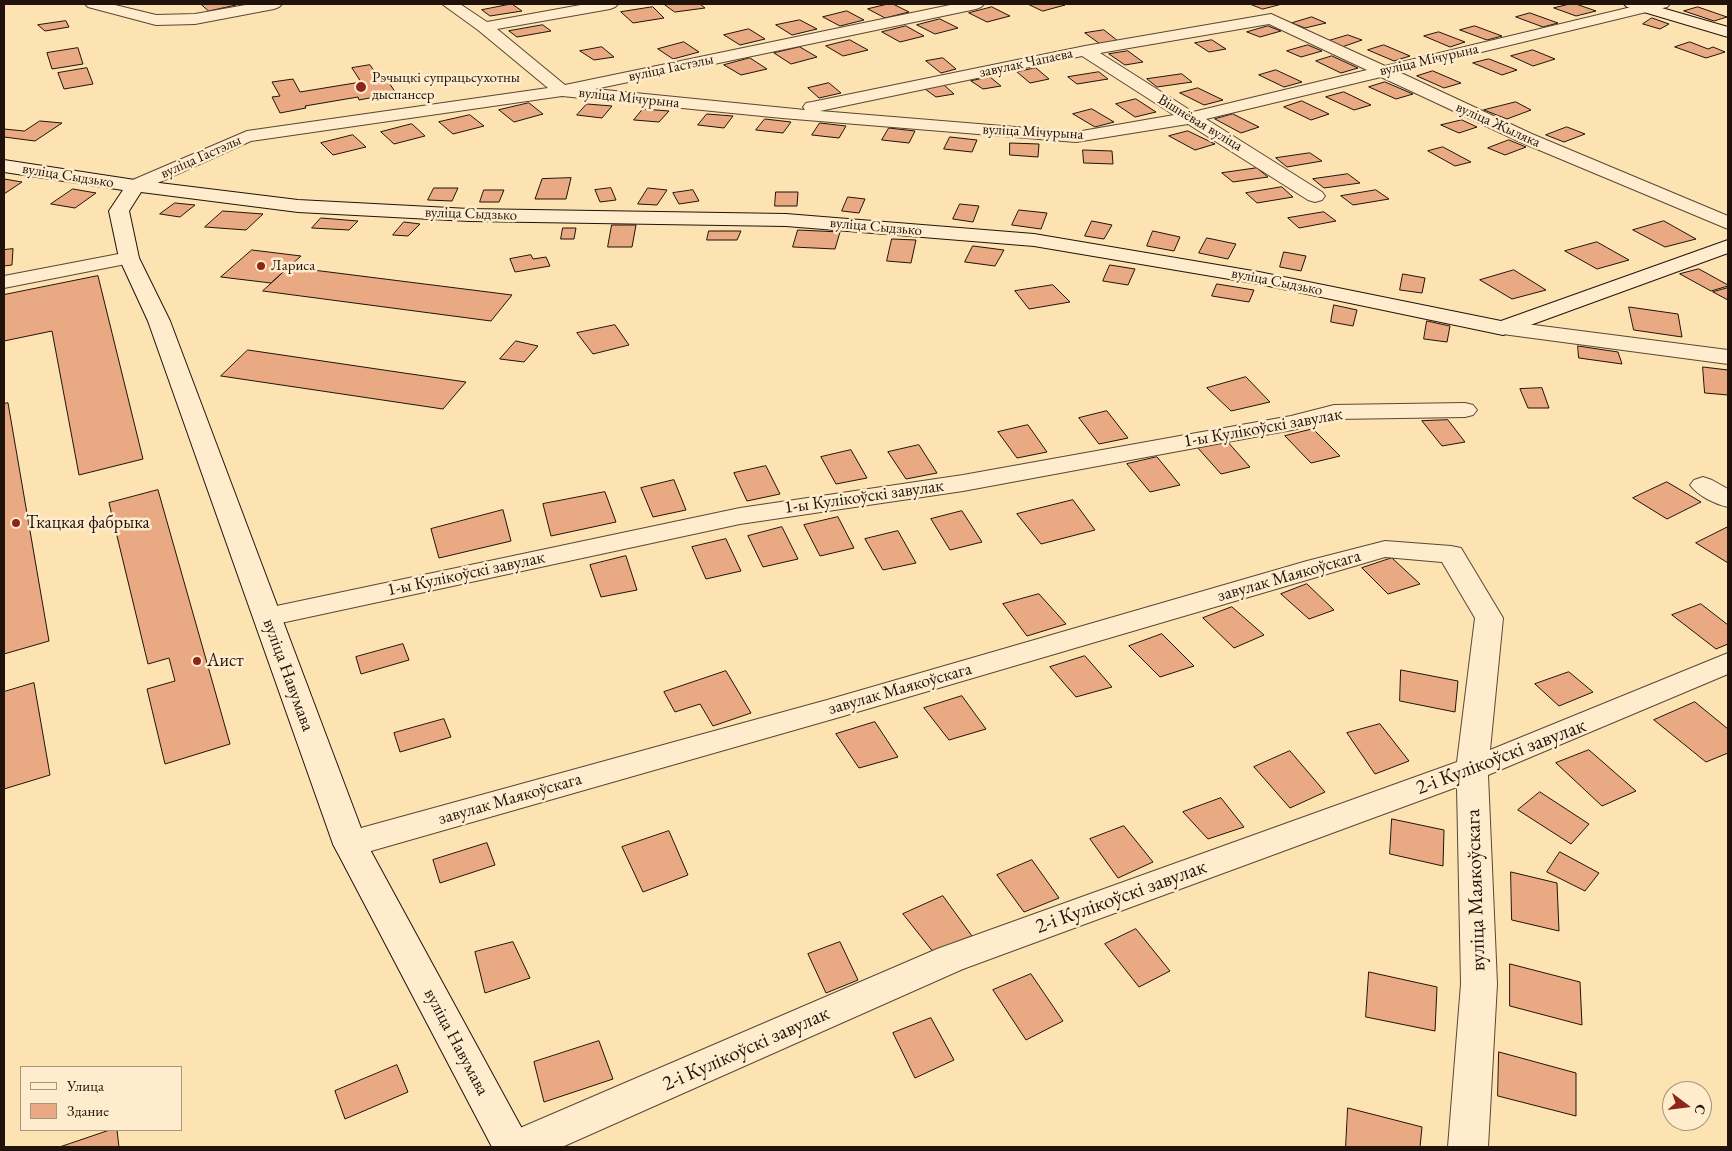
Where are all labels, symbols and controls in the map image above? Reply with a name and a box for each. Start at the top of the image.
street label: вуліца Мічурына [1378,40,1480,80]
street label: завулак Чапаева [978,44,1074,82]
street label: вуліца Гастэлы [627,50,715,86]
place label: Рэчыцкі супрацьсухотны дыспансер [372,69,520,104]
marker: Рэчыцкі супрацьсухотны дыспансер [354,80,368,94]
street label: вуліца Мічурына [578,84,680,112]
street label: Вішнёвая вуліца [1154,91,1246,155]
street label: вуліца Жыляка [1453,98,1543,152]
street label: вуліца Мічурына [982,120,1084,144]
street label: вуліца Гастэлы [158,131,244,183]
street label: вуліца Сыдзько [21,160,115,192]
street label: вуліца Сыдзько [425,203,517,225]
street label: вуліца Сыдзько [829,214,923,240]
place label: Лариса [271,257,315,275]
marker: Лариса [255,260,267,272]
street label: вуліца Сыдзько [1230,264,1324,300]
street label: 1-ы Кулікоўскі завулак [1182,403,1344,453]
street label: 1-ы Кулікоўскі завулак [783,475,945,519]
place label: Ткацкая фабрыка [26,512,150,534]
marker: Ткацкая фабрыка [10,517,22,529]
street label: завулак Маякоўскага [1215,545,1363,607]
street label: 1-ы Кулікоўскі завулак [385,547,547,601]
street label: вуліца Навумава [258,616,318,734]
place label: Аист [207,650,244,672]
marker: Аист [191,655,203,667]
street label: завулак Маякоўскага [826,658,974,720]
street label: 2-і Кулікоўскі завулак [1412,713,1590,801]
street label: завулак Маякоўскага [436,768,584,830]
street label: вуліца Маякоўскага [1461,808,1491,972]
street label: 2-і Кулікоўскі завулак [1032,854,1210,940]
street label: вуліца Навумава [419,985,493,1099]
street label: 2-і Кулікоўскі завулак [659,1001,833,1097]
legend [20,1066,182,1131]
text: Улица [67,1076,104,1095]
north arrow [1662,1081,1712,1131]
text: Здание [67,1101,109,1120]
text: С [1691,1102,1711,1117]

